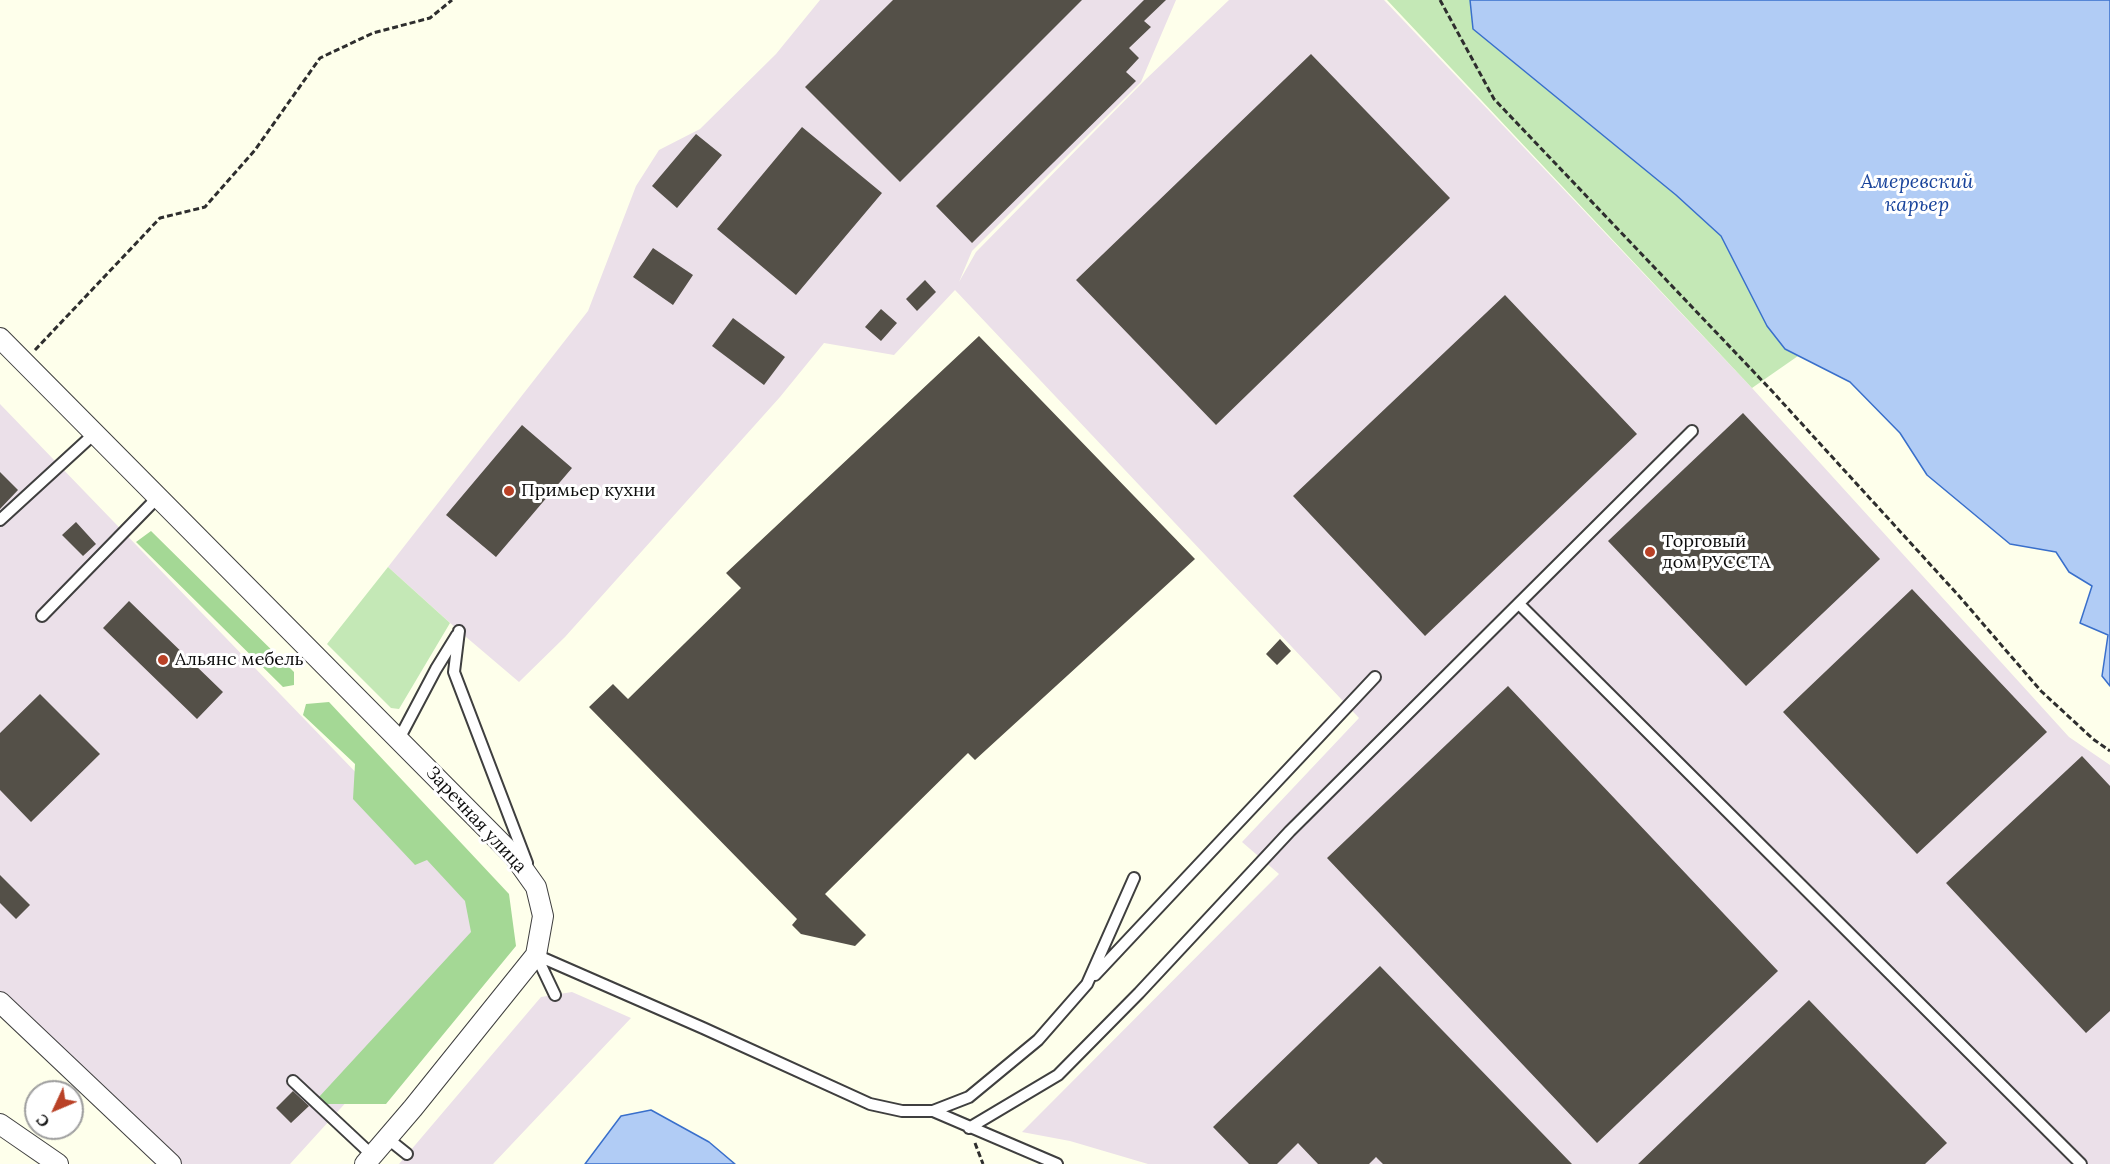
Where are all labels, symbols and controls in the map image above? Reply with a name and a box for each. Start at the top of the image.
water label: Амеревский карьер [1861,170,1973,217]
place label: Примьер кухни [521,480,656,502]
marker: Примьер кухни [502,484,516,498]
place label: Торговый дом РУССТА [1662,531,1771,574]
marker: Торговый дом РУССТА [1643,545,1657,559]
place label: Альянс мебель [175,649,304,671]
marker: Альянс мебель [156,653,170,667]
street label: Заречная улица [421,762,531,878]
north arrow [24,1080,84,1140]
text: С [31,1110,54,1132]

